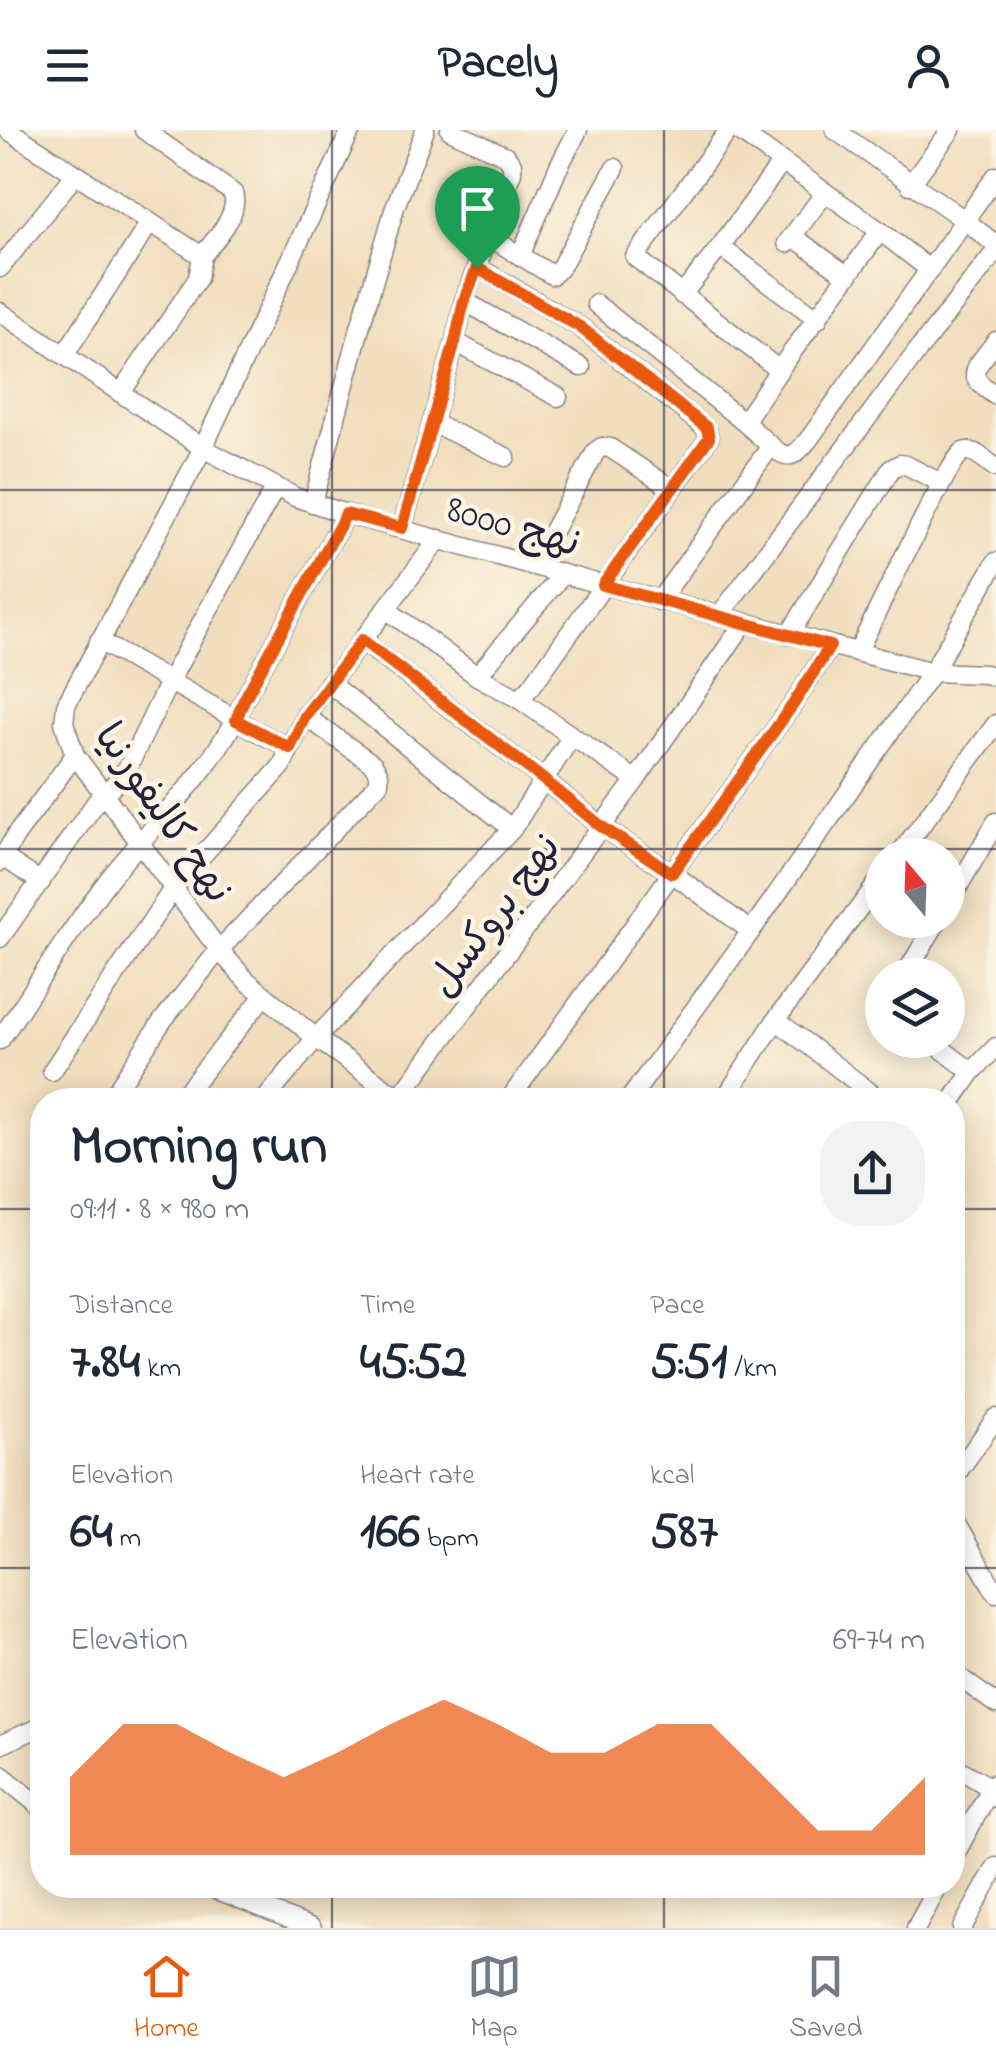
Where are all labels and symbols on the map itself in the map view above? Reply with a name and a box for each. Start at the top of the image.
pin [435,166,520,269]
street label: نهج 8000 [439,481,586,575]
street label: نهح كاليفورنيا [77,712,245,917]
street label: نهج بروكسل [415,823,578,1011]
north arrow [865,838,965,938]

